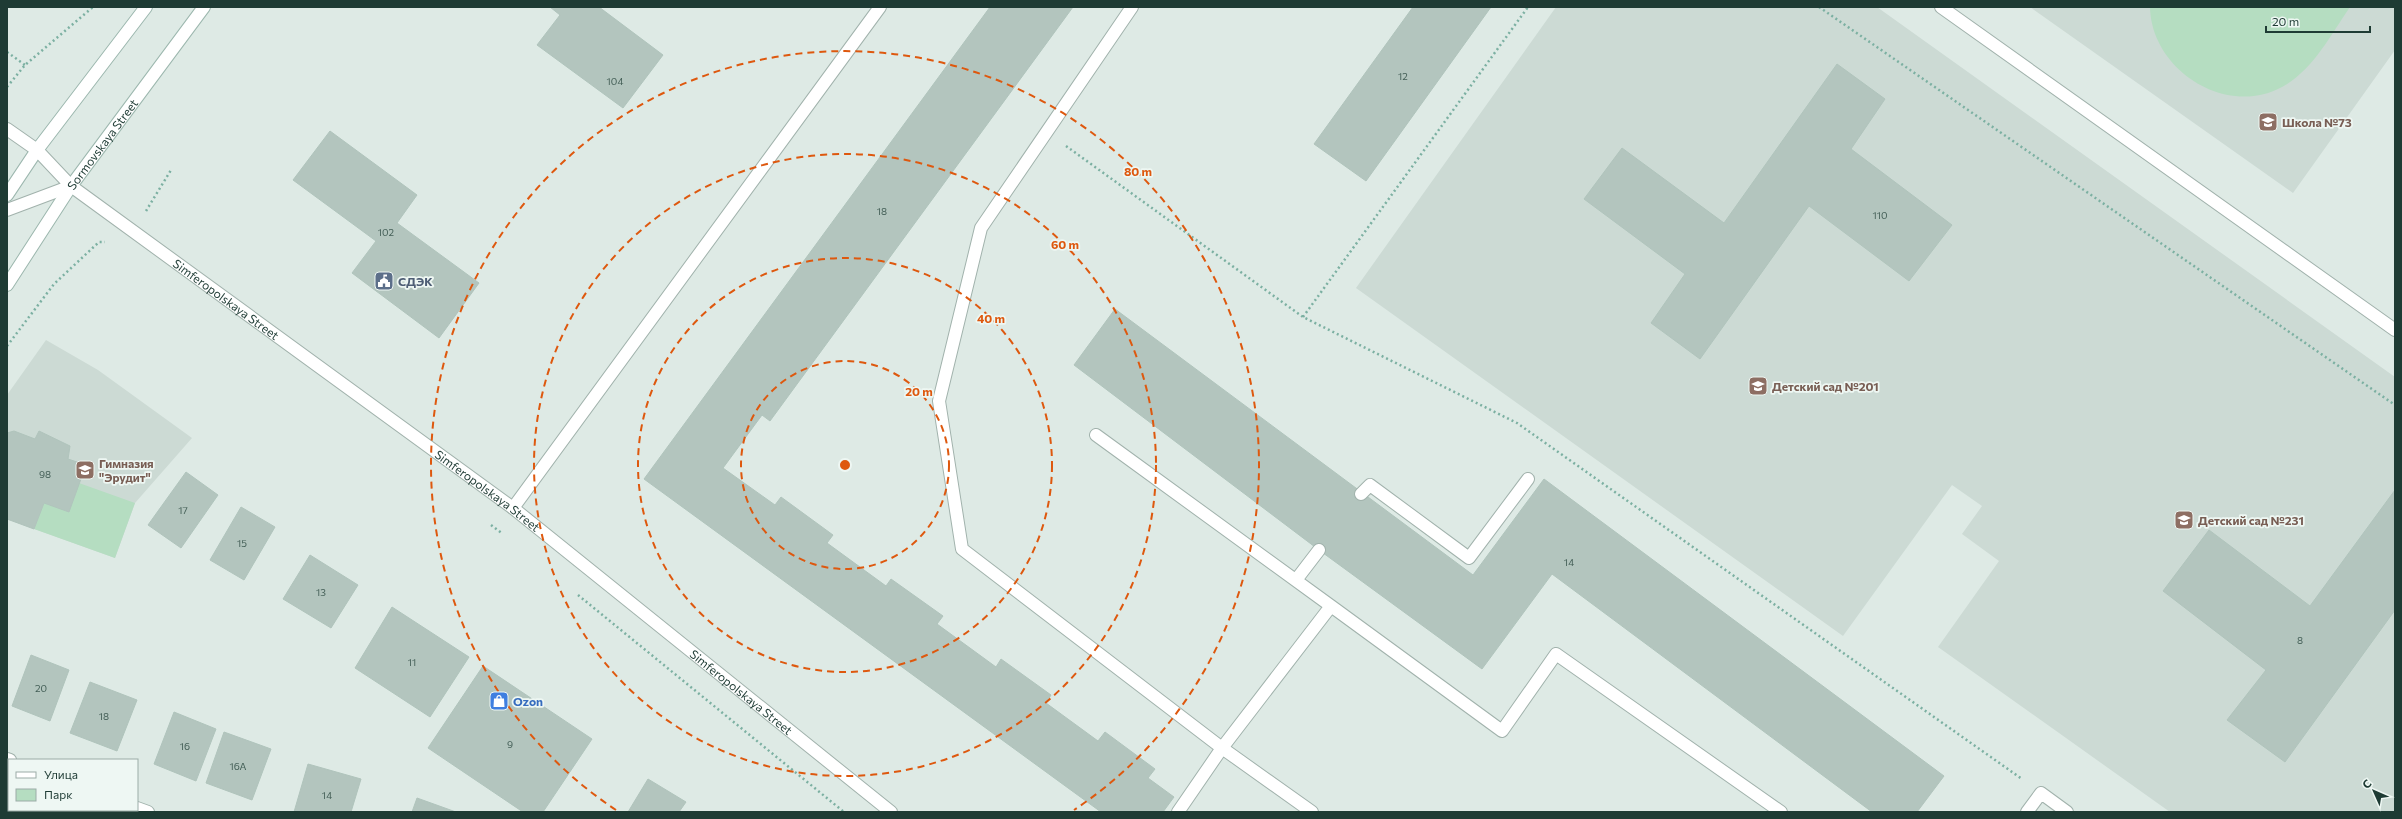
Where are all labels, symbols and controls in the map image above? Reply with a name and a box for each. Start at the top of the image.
scale bar [2266,8,2370,34]
text: 20 m [2272,14,2299,28]
house number: 12 [1398,70,1408,82]
house number: 104 [607,75,623,87]
street label: Sormovskaya Street [64,96,140,192]
school or university icon: Школа №73 [2257,111,2279,133]
place label: Школа №73 [2282,115,2352,129]
text: 80 m [1124,164,1152,178]
house number: 18 [877,205,887,217]
house number: 110 [1872,209,1888,221]
house number: 102 [378,226,395,238]
text: 60 m [1051,237,1079,251]
street label: Simferopolskaya Street [171,256,282,342]
public building icon: СДЭК [373,270,395,292]
place label: СДЭК [398,274,433,288]
text: 40 m [977,311,1005,325]
school or university icon: Детский сад №201 [1747,375,1769,397]
place label: Детский сад №201 [1772,379,1879,393]
text: 20 m [905,384,933,398]
street label: Simferopolskaya Street [432,447,543,534]
place label: Гимназия "Эрудит" [99,456,154,484]
centre of rings [838,458,852,472]
school or university icon: Гимназия "Эрудит" [74,459,96,481]
house number: 98 [39,468,51,480]
house number: 17 [178,504,188,516]
school or university icon: Детский сад №231 [2173,509,2195,531]
place label: Детский сад №231 [2198,513,2304,527]
house number: 15 [237,537,247,549]
house number: 14 [1564,556,1574,568]
house number: 13 [316,586,326,598]
house number: 8 [2297,634,2303,646]
street label: Simferopolskaya Street [687,646,795,737]
house number: 11 [408,656,416,668]
house number: 20 [35,682,47,694]
shop icon: Ozon [488,690,510,712]
place label: Ozon [513,694,543,708]
house number: 18 [99,710,109,722]
house number: 9 [507,738,513,750]
house number: 16 [180,740,190,752]
legend [8,759,138,811]
house number: 16А [229,760,247,772]
text: Улица [44,767,78,781]
north arrow [2354,771,2394,811]
text: С [2359,776,2374,791]
text: Парк [44,787,73,801]
house number: 14 [322,789,332,801]

